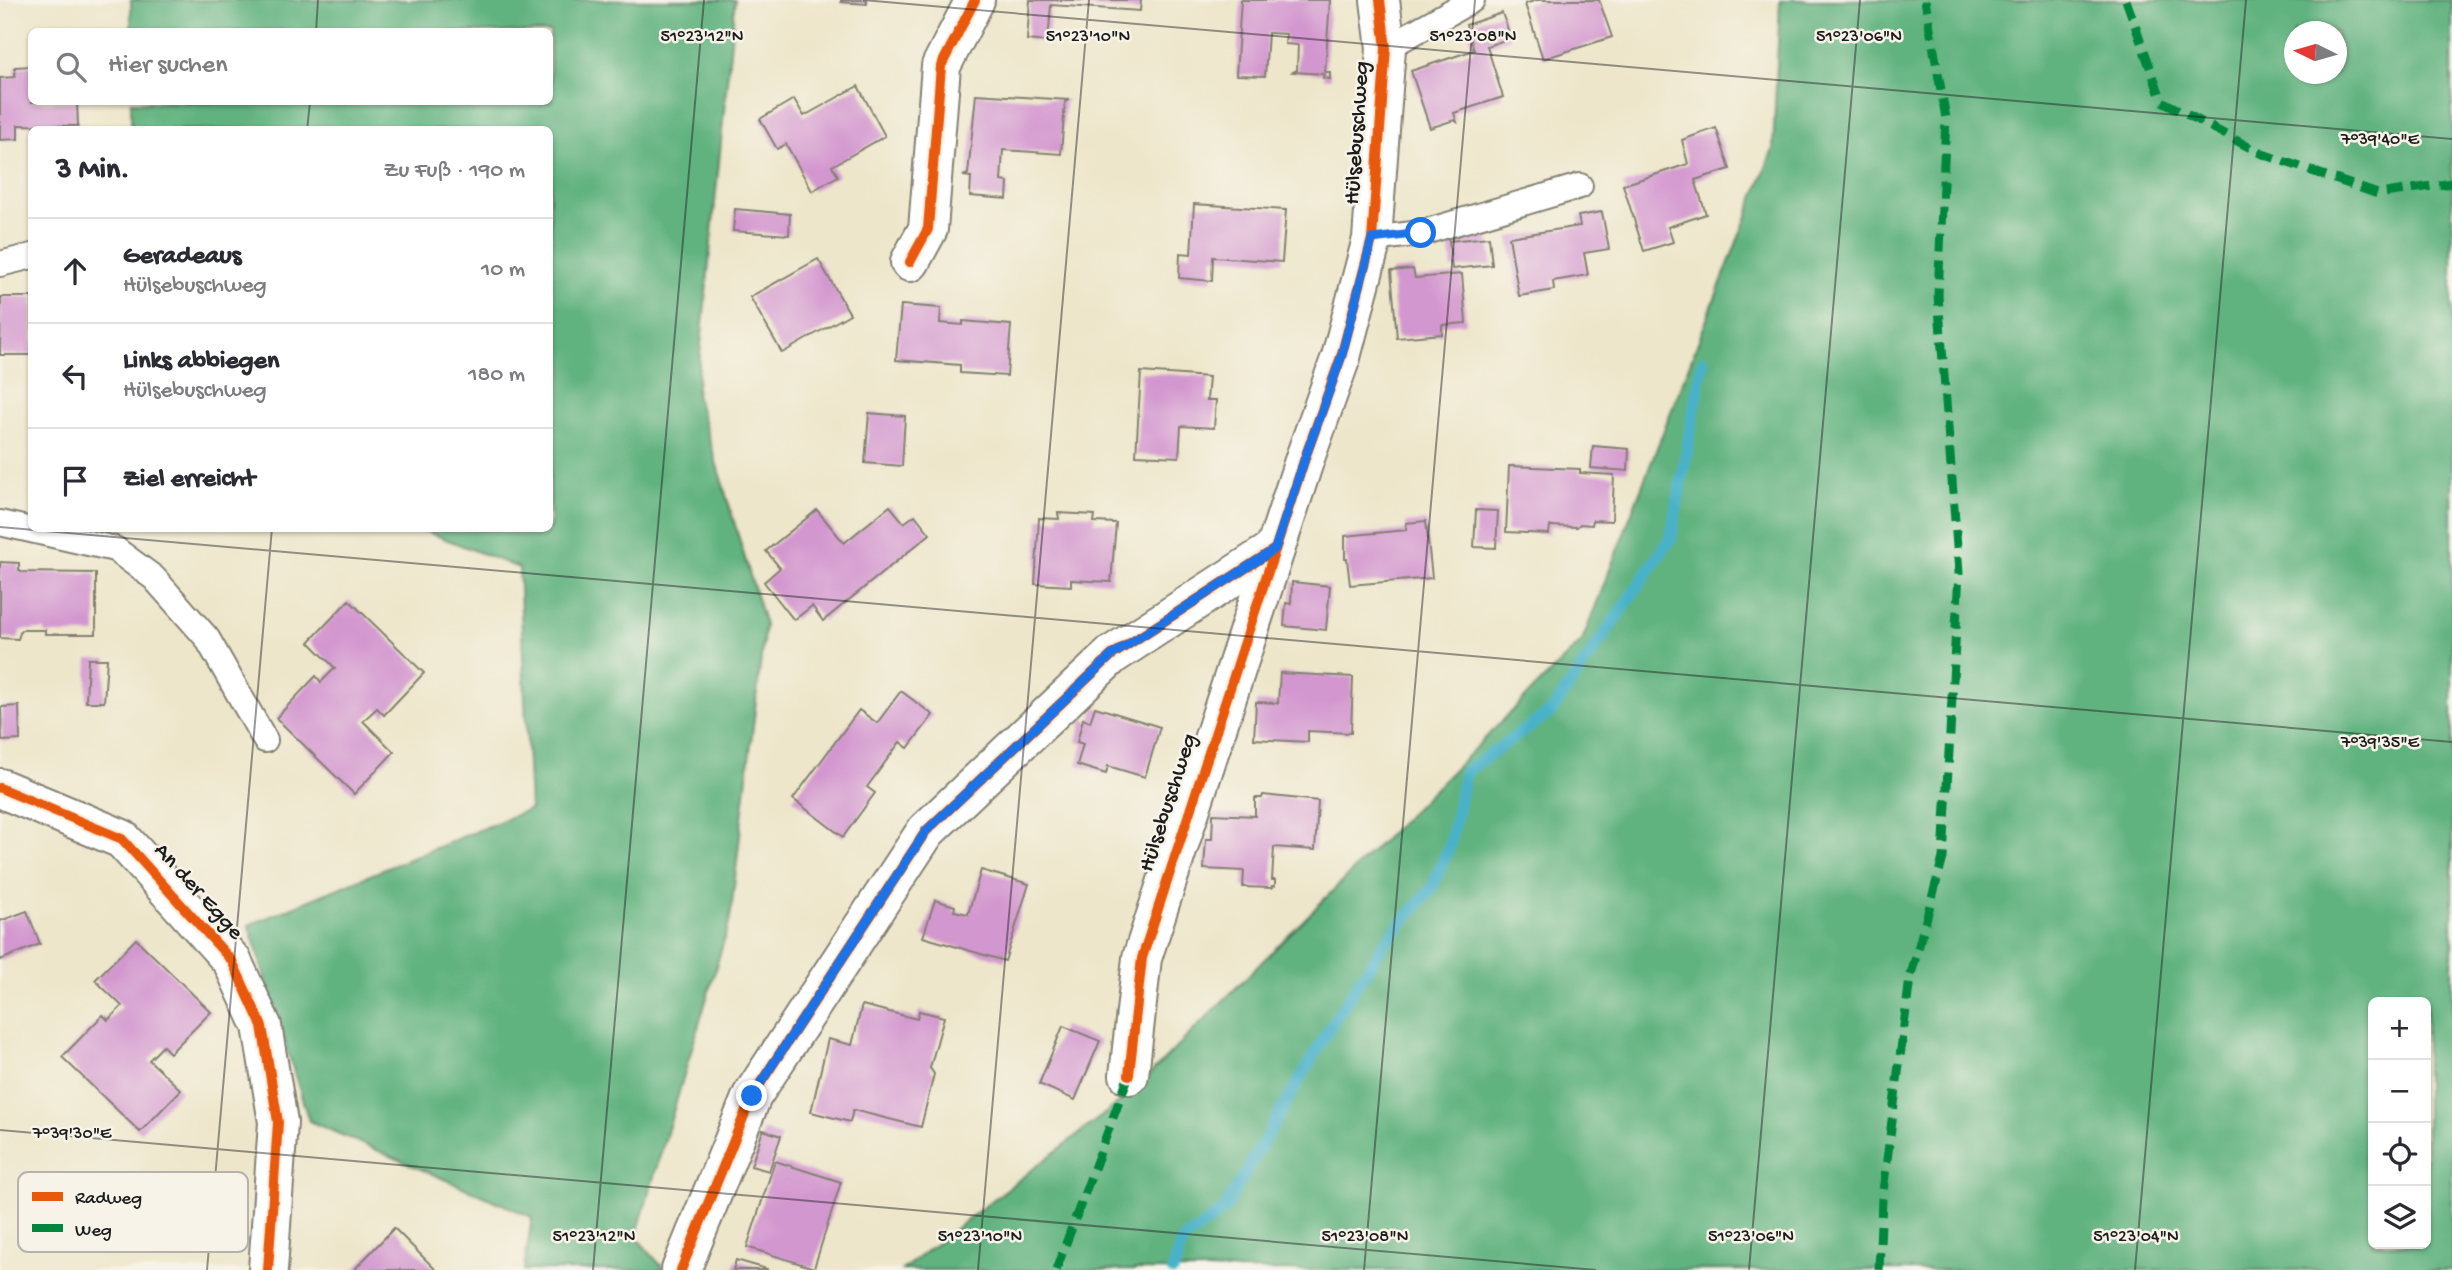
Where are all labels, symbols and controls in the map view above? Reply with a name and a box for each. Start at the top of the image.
north arrow [2284,21,2347,84]
text: 51°23'12"N [661,27,743,48]
text: 51°23'10"N [1046,27,1130,48]
text: 51°23'08"N [1430,27,1516,48]
text: 51°23'06"N [1816,27,1902,48]
search box [28,28,553,105]
icon: search [52,48,90,86]
text: Hier suchen [108,51,228,82]
street label: Hülsebuschweg [1340,60,1376,206]
text: 7°39'40"E [2340,130,2420,151]
text: 3 Min. [56,154,130,189]
text: Zu Fuß · 190 m [384,158,525,185]
route start [1405,217,1436,248]
text: Geradeaus [123,242,241,273]
icon: ahead [56,252,94,290]
text: 10 m [481,257,525,284]
text: Hülsebuschweg [123,273,267,300]
text: Links abbiegen [123,347,279,378]
icon: left [56,357,94,395]
text: 180 m [468,362,525,389]
text: Hülsebuschweg [123,378,267,405]
icon: arrive [56,462,94,500]
text: Ziel erreicht [123,465,255,496]
street label: Hülsebuschweg [1134,731,1204,875]
text: 7°39'35"E [2340,733,2420,754]
street label: An der Egge [147,838,249,947]
map controls [2368,997,2431,1249]
button: + [2368,997,2431,1060]
button: − [2368,1060,2431,1123]
route end [736,1080,767,1111]
button: locate [2368,1123,2431,1186]
text: 7°39'30"E [32,1124,112,1145]
legend [18,1172,248,1252]
button: layers [2368,1186,2431,1249]
text: Radweg [75,1188,142,1211]
text: Weg [75,1220,112,1243]
text: 51°23'12"N [553,1227,635,1248]
text: 51°23'10"N [938,1227,1022,1248]
text: 51°23'08"N [1322,1227,1408,1248]
text: 51°23'06"N [1708,1227,1794,1248]
text: 51°23'04"N [2093,1227,2179,1248]

